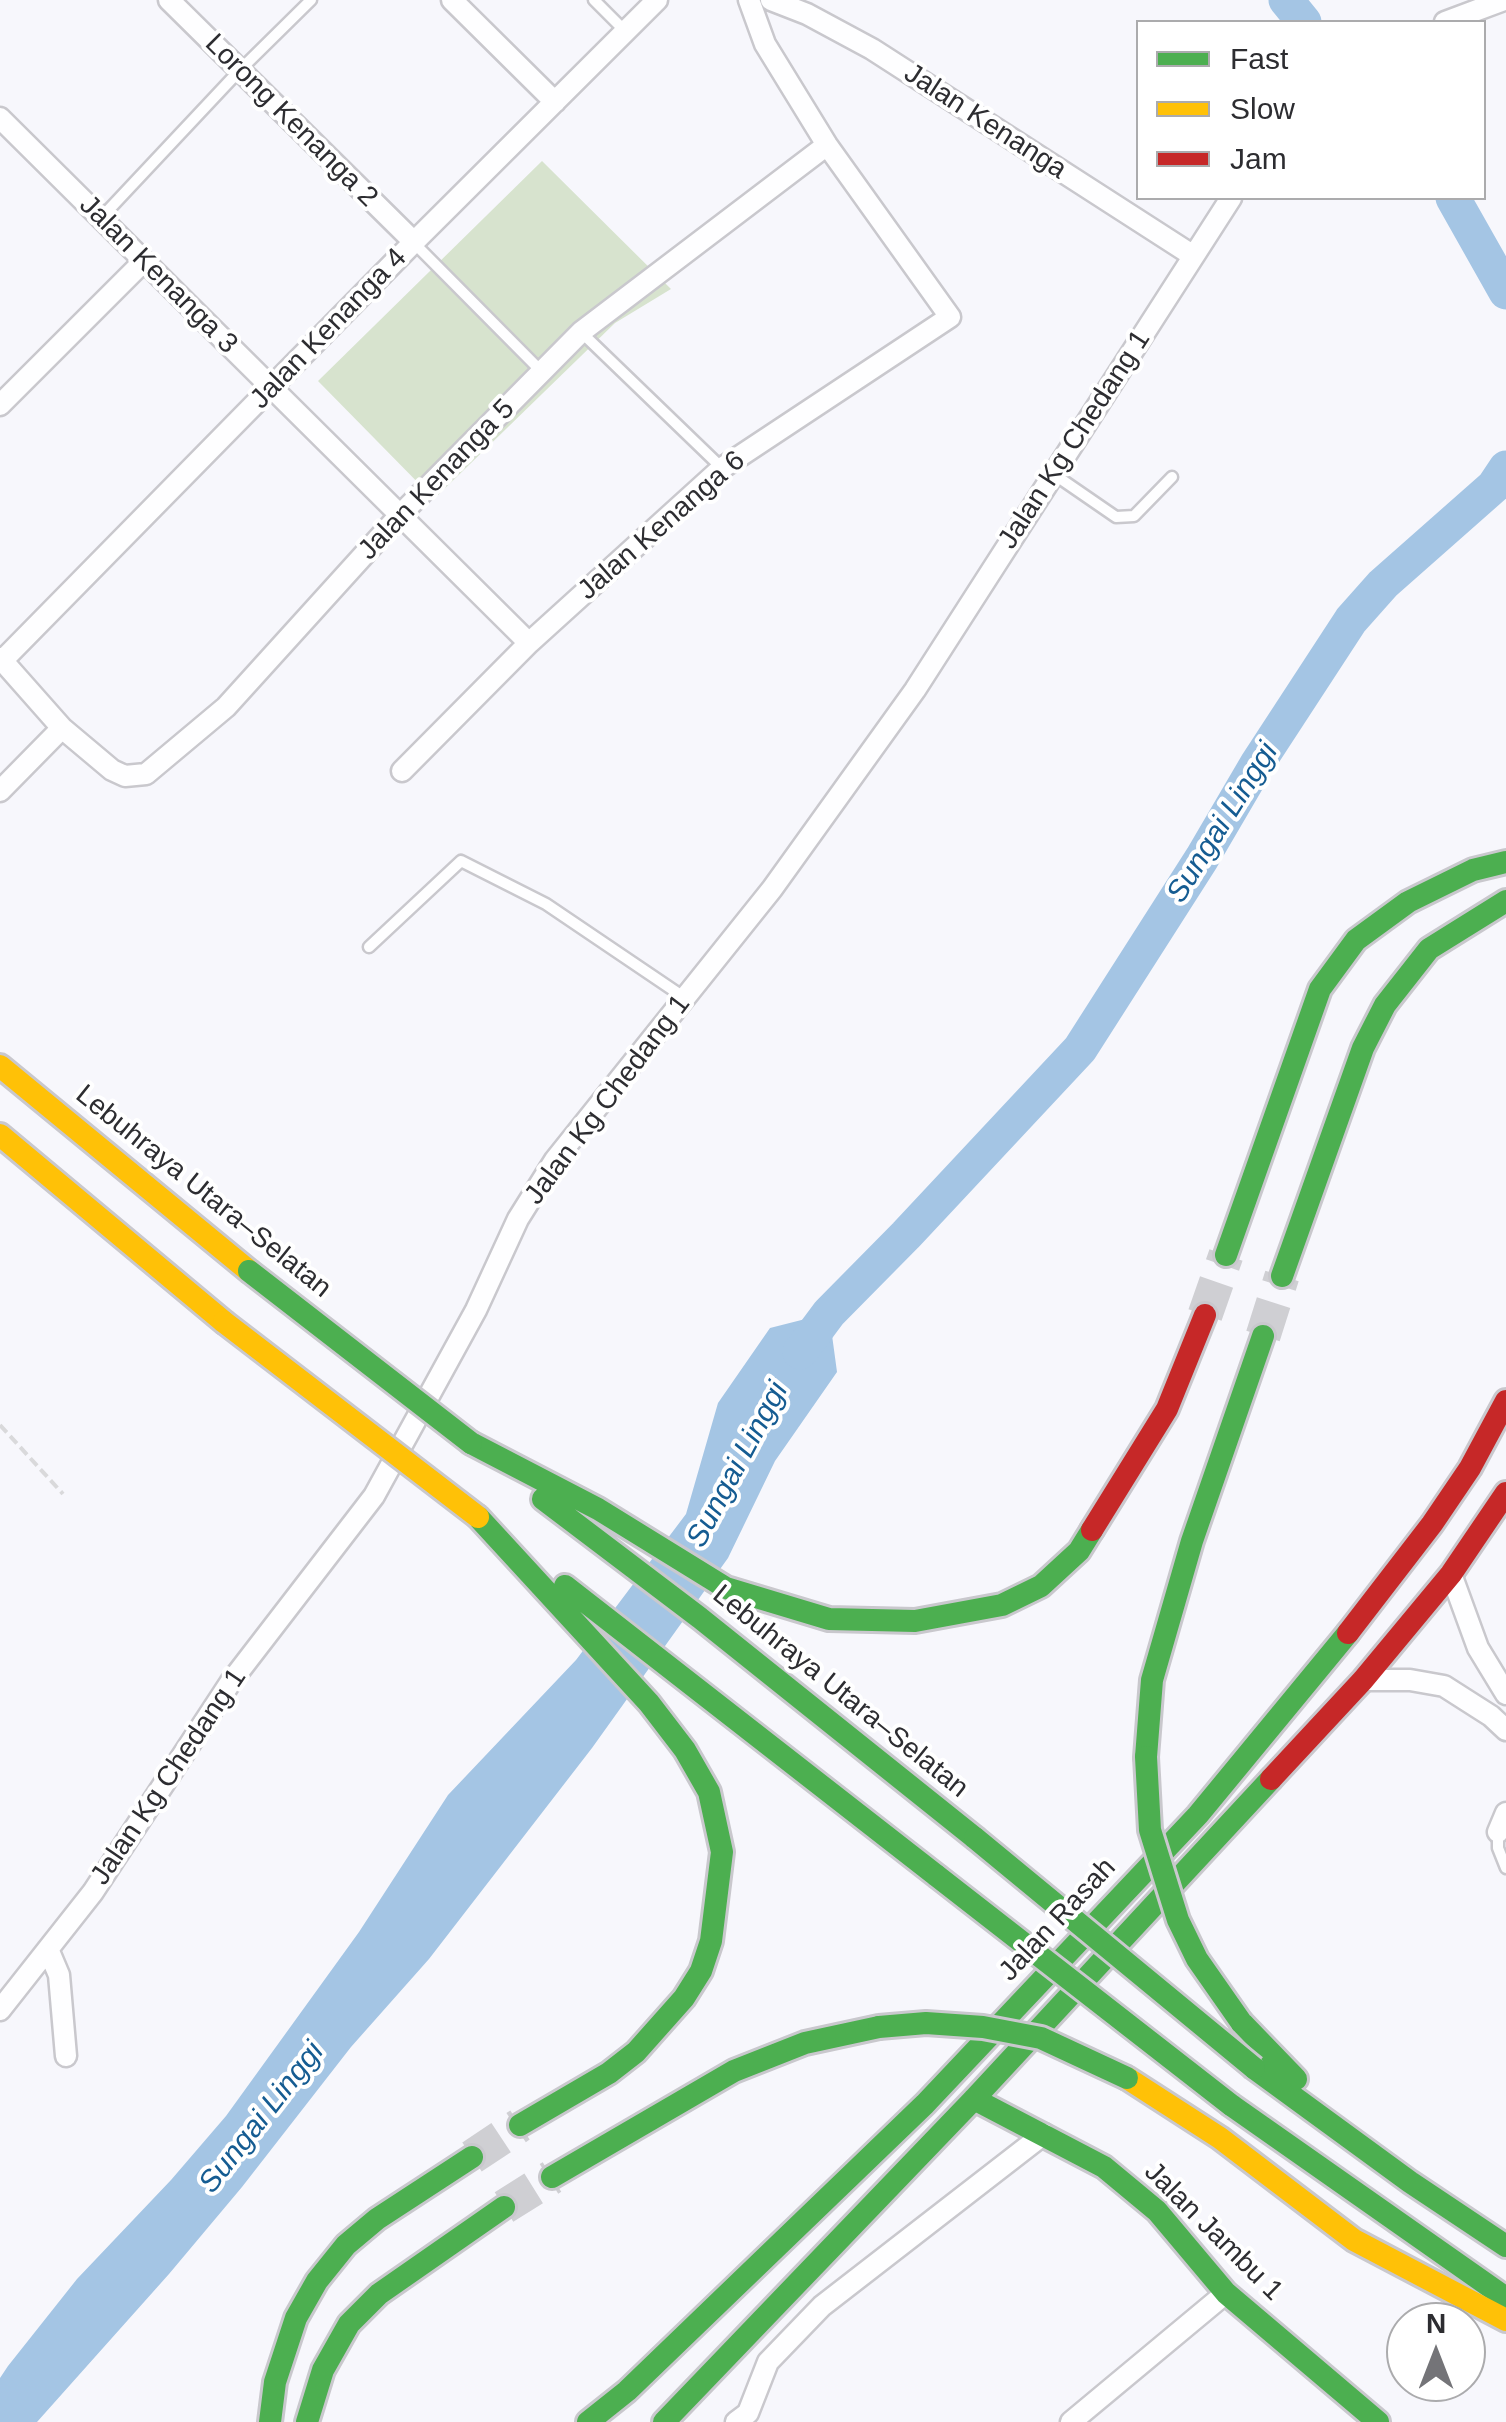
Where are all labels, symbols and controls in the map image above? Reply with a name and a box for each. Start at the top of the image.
legend [1136,20,1486,200]
street label: Lorong Kenanga 2 [198,28,384,214]
text: Fast [1230,42,1288,75]
street label: Jalan Kenanga [898,57,1072,187]
text: Slow [1230,92,1295,125]
text: Jam [1230,142,1287,175]
street label: Jalan Kenanga 3 [72,189,244,361]
street label: Jalan Kenanga 4 [244,242,414,416]
street label: Jalan Kg Chedang 1 [992,324,1158,556]
street label: Jalan Kenanga 5 [352,393,522,567]
street label: Jalan Kenanga 6 [572,444,752,608]
water label: Sungai Linggi [1160,736,1286,910]
street label: Jalan Kg Chedang 1 [518,989,698,1211]
street label: Lebuhraya Utara–Selatan [68,1079,338,1305]
water label: Sungai Linggi [679,1376,797,1554]
street label: Lebuhraya Utara–Selatan [705,1579,975,1805]
street label: Jalan Kg Chedang 1 [84,1662,254,1892]
street label: Jalan Rasah [993,1852,1123,1988]
water label: Sungai Linggi [192,2035,332,2201]
street label: Jalan Jambu 1 [1137,2156,1289,2308]
north arrow [1386,2302,1486,2402]
text: N [1426,2308,1446,2339]

